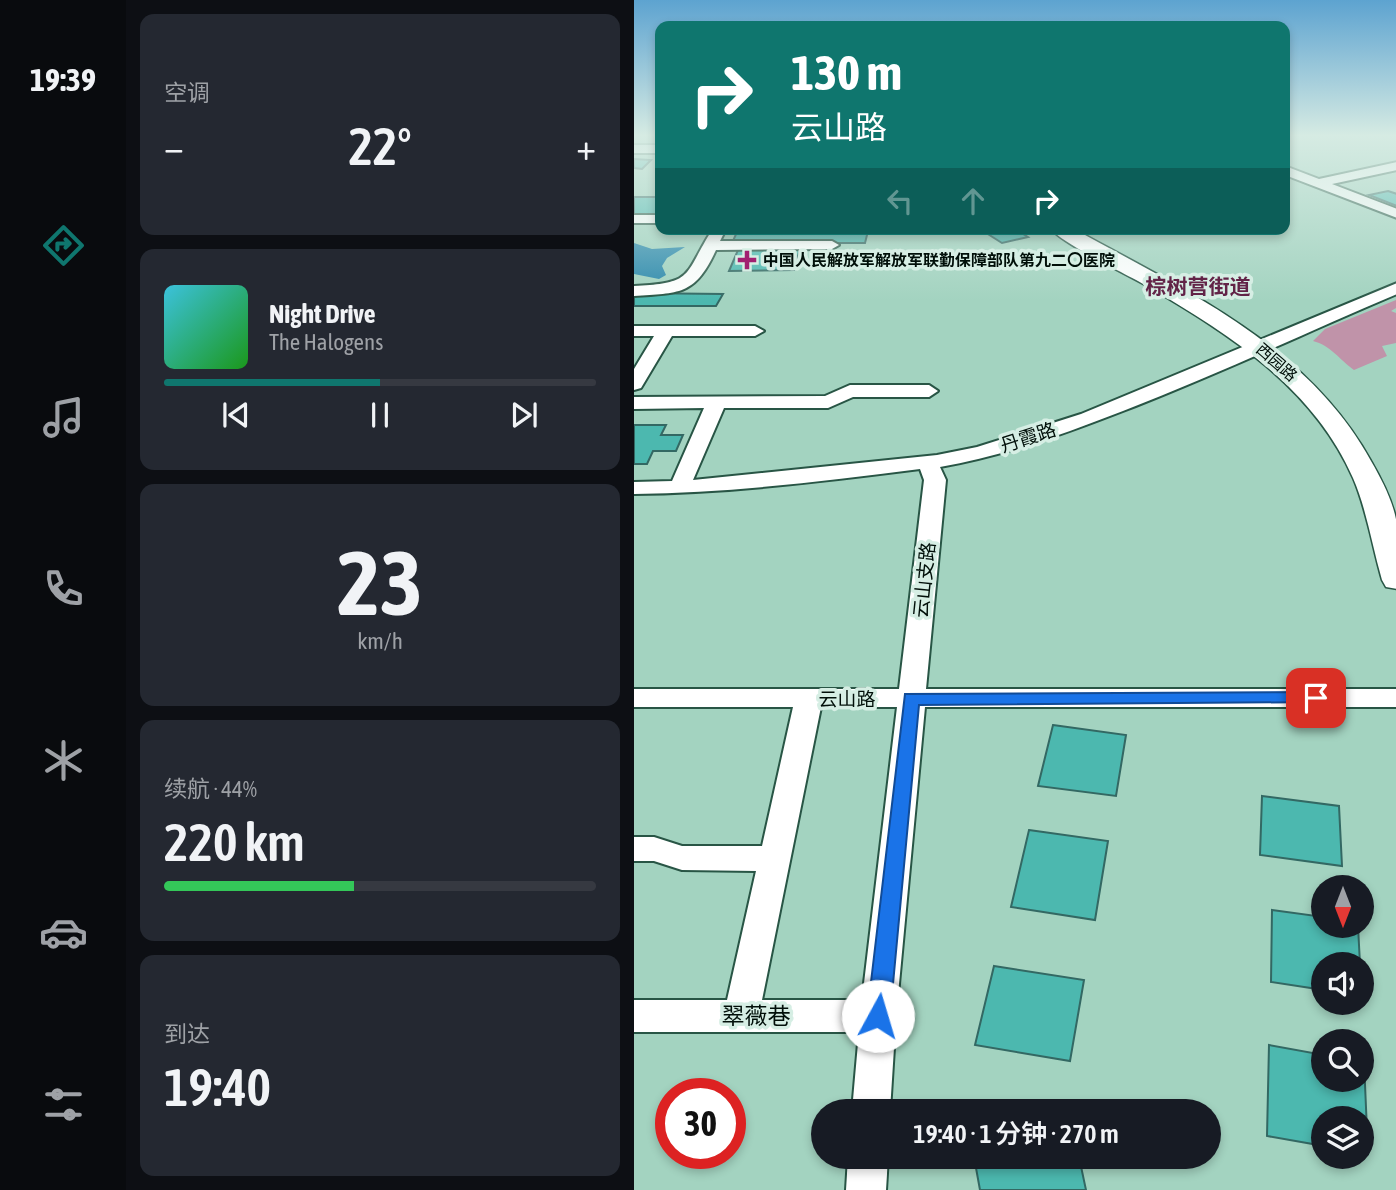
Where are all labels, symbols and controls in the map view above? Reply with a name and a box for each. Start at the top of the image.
text: 130 m [791,44,902,100]
icon: right [676,49,767,140]
text: 19:39 [30,61,96,98]
text: 空调 [164,80,210,106]
text: 云山路 [791,109,887,146]
text: 22° [348,116,412,176]
text: − [164,125,184,168]
text: + [576,125,596,168]
icon: left [881,182,919,220]
icon: ahead [954,182,992,220]
icon: right [1027,182,1065,220]
icon: directions [39,221,88,270]
marker: 中国人民解放军解放军联勤保障部队第九二〇医院 [737,250,757,270]
place label: 中国人民解放军解放军联勤保障部队第九二〇医院 [763,251,1115,269]
district label: 棕树营街道 [1146,274,1251,298]
text: Night Drive [269,299,376,329]
text: The Halogens [269,329,383,355]
street label: 西园路 [1253,339,1301,385]
icon: music [39,393,88,442]
icon: previous [217,396,255,434]
icon: pause [361,396,399,434]
icon: next [505,396,543,434]
street label: 丹霞路 [997,418,1059,456]
text: 23 [337,530,423,634]
street label: 云山支路 [909,541,939,619]
icon: phone [39,564,88,613]
text: km/h [357,628,403,654]
pin [1286,668,1346,728]
icon: arrive [1297,679,1335,717]
street label: 云山路 [818,688,876,710]
icon: climate [39,736,88,785]
text: 续航 · 44% [164,776,257,802]
text: 220 km [164,812,305,872]
north arrow [1311,875,1374,938]
map controls [1311,875,1374,1169]
icon: car [39,908,88,957]
button: sound [1311,952,1374,1015]
position arrow [841,979,915,1053]
street label: 翠薇巷 [722,1003,791,1029]
text: 到达 [164,1021,210,1047]
button: search [1311,1029,1374,1092]
text: 19:40 [164,1057,271,1117]
speed limit sign: 30 [655,1078,746,1169]
icon: filters [39,1080,88,1129]
button: layers [1311,1106,1374,1169]
text: 19:40 · 1 分钟 · 270 m [913,1119,1119,1149]

